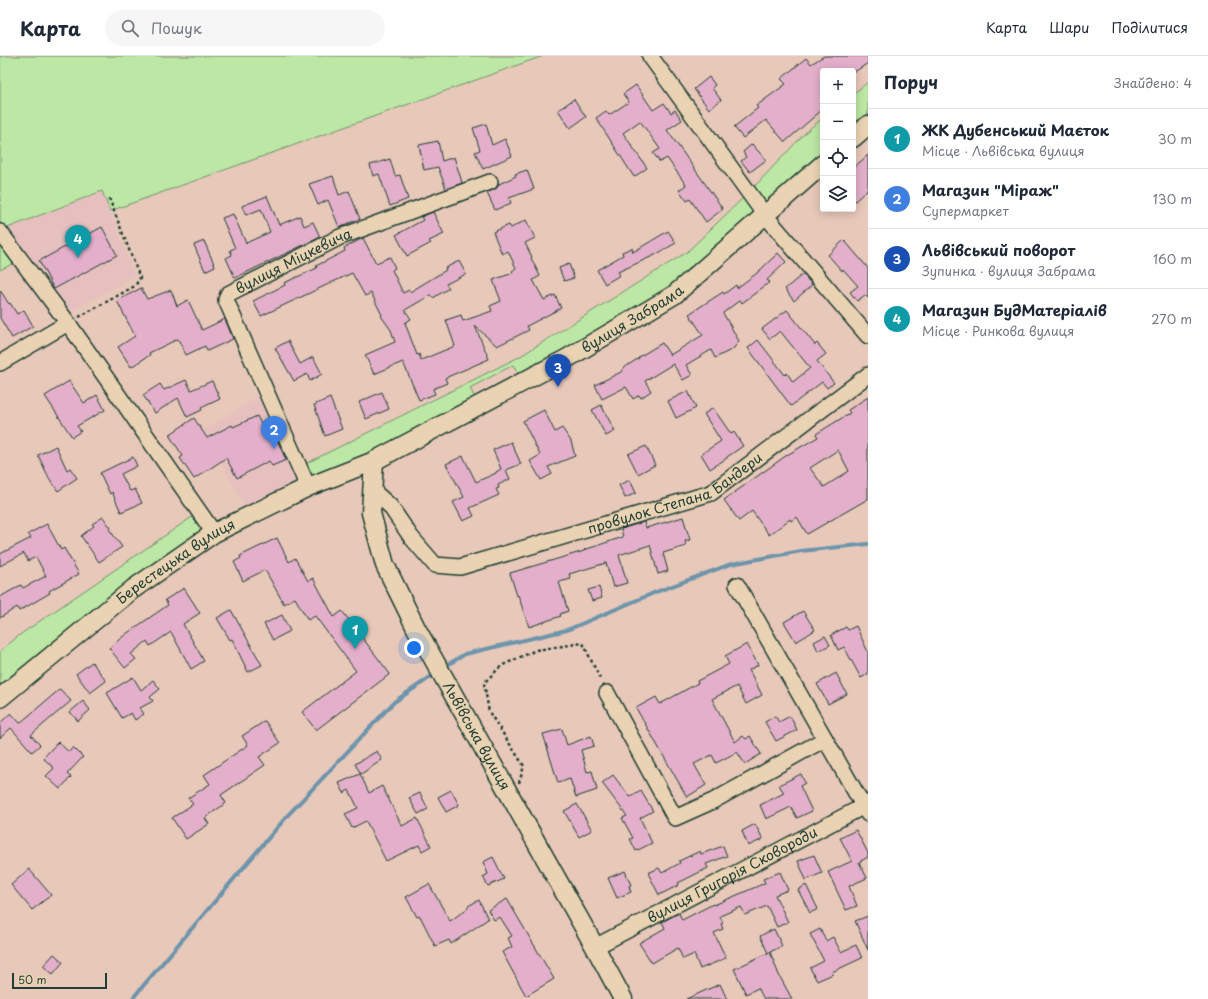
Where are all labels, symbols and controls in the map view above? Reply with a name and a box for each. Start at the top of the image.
search box [105,10,385,46]
text: Карта [20,14,81,42]
text: Пошук [151,16,202,39]
icon: search [119,17,141,39]
text: Карта [986,17,1027,38]
text: Шари [1049,17,1089,38]
text: Поділитися [1111,17,1188,38]
map controls [820,68,856,212]
button: + [820,68,856,104]
text: Поруч [884,69,938,95]
text: Знайдено: 4 [1114,73,1192,92]
button: − [820,104,856,140]
text: ЖК Дубенський Маєток [922,118,1109,141]
text: 1 [894,129,900,148]
text: 30 m [1158,129,1192,148]
button: locate [820,140,856,176]
text: Місце · Львівська вулиця [922,141,1085,160]
button: layers [820,176,856,212]
text: Магазин "Міраж" [922,178,1059,201]
text: 2 [892,189,902,208]
text: 130 m [1153,189,1192,208]
text: Супермаркет [922,201,1009,220]
street label: вулиця Міцкевича [231,223,355,299]
pin: 4 [65,225,91,258]
text: Львівський поворот [922,238,1075,261]
text: 3 [893,249,901,268]
text: 160 m [1153,249,1192,268]
text: Зупинка · вулиця Забрама [922,261,1096,280]
street label: вулиця Забрама [577,280,688,358]
text: Магазин БудМатеріалів [922,298,1107,321]
text: 4 [893,309,901,328]
text: 270 m [1151,309,1192,328]
text: Місце · Ринкова вулиця [922,321,1074,340]
pin: 3 [545,354,571,387]
pin: 2 [261,416,287,449]
street label: провулок Степана Бандери [585,447,766,539]
street label: Берестецька вулиця [111,513,239,609]
pin: 1 [342,616,368,649]
your location [404,638,424,658]
street label: Львівська вулиця [438,678,516,794]
street label: вулиця Григорія Сковороди [643,821,821,928]
scale bar [12,971,107,990]
text: 50 m [18,971,47,988]

